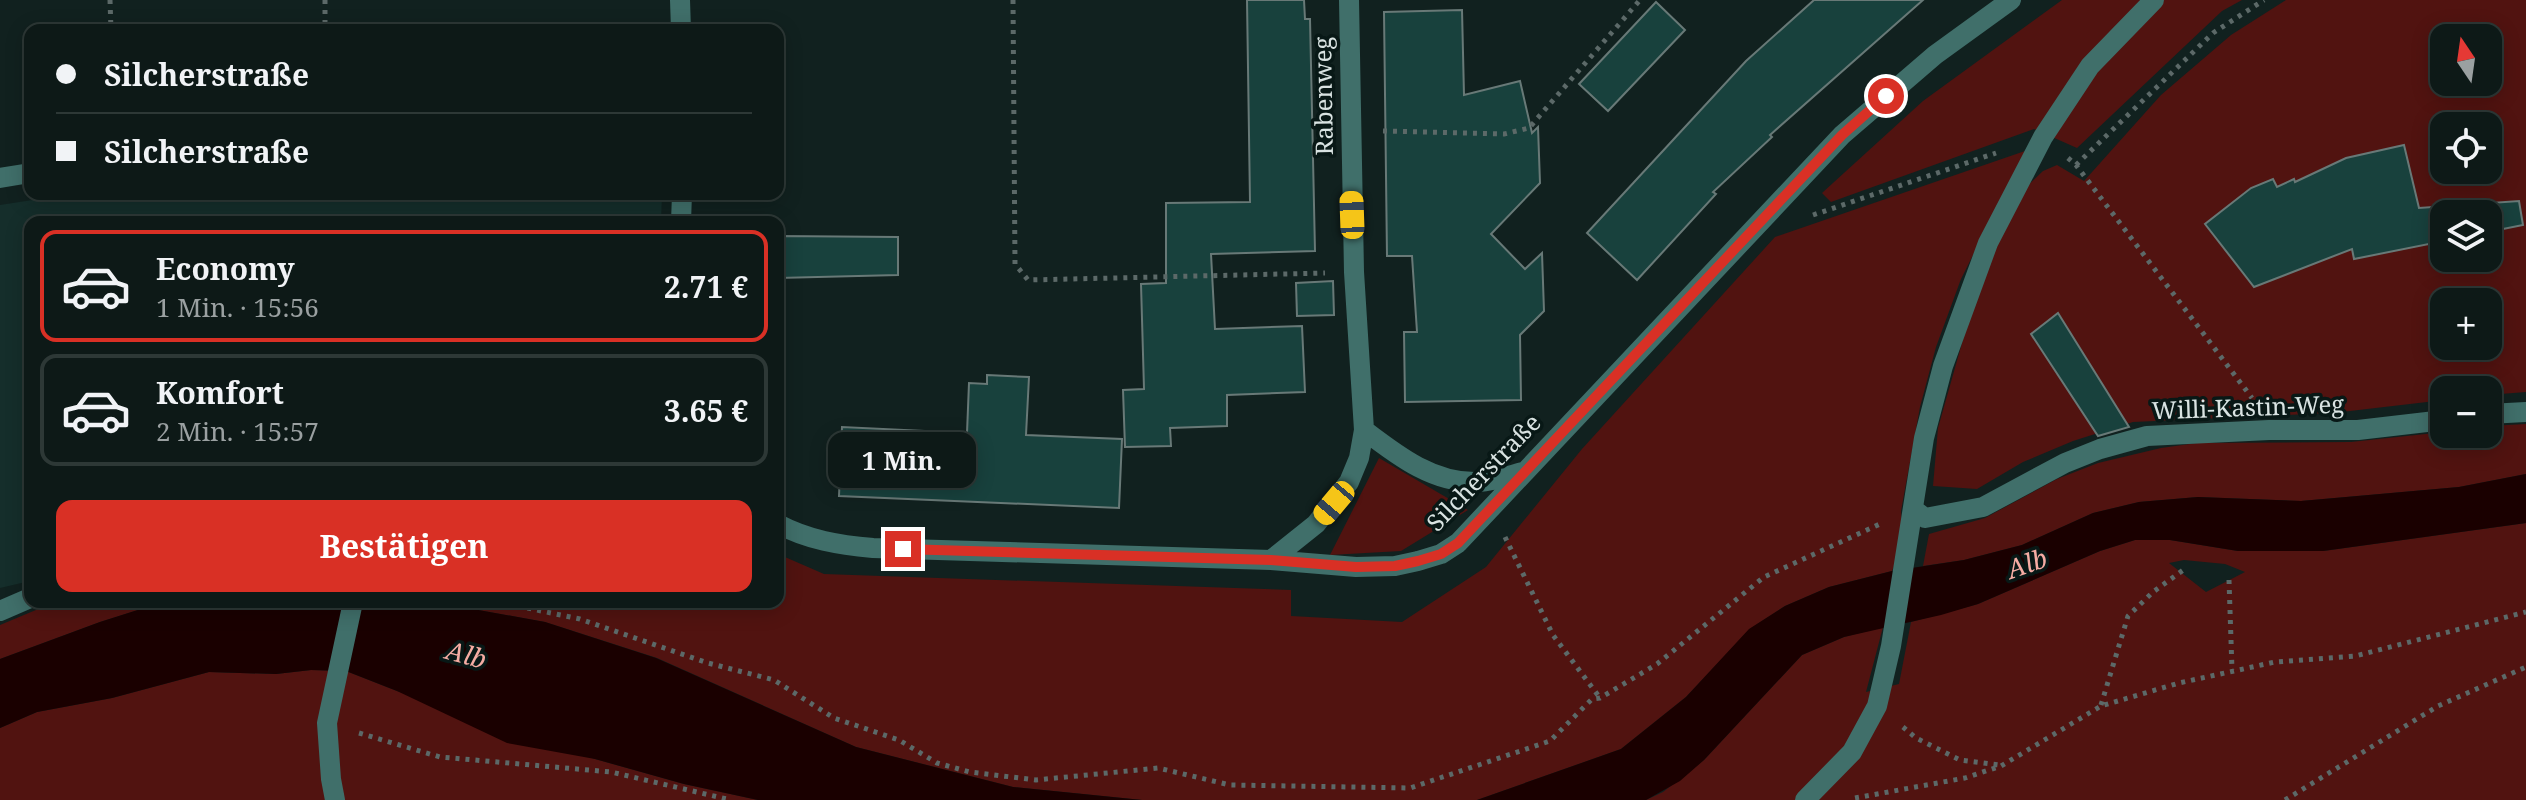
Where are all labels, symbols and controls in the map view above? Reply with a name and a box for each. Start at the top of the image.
north arrow [2430,24,2502,96]
map controls [2430,24,2502,448]
street label: Rabenweg [1305,36,1340,156]
text: Silcherstraße [104,54,309,95]
route start [1868,78,1904,114]
button: locate [2430,112,2502,184]
text: Silcherstraße [104,131,309,172]
car [1339,191,1365,239]
button: layers [2430,200,2502,272]
text: Economy [156,248,295,289]
icon: car [60,250,132,322]
text: 2.71 € [664,266,748,307]
button: + [2430,288,2502,360]
text: 1 Min. · 15:56 [156,289,319,325]
text: Komfort [156,372,284,413]
icon: car [60,374,132,446]
button: − [2430,376,2502,448]
street label: Willi-Kastin-Weg [2151,387,2345,426]
text: 3.65 € [664,390,748,431]
street label: Silcherstraße [1418,406,1547,538]
text: 2 Min. · 15:57 [156,413,319,449]
callout: 1 Min. [829,433,977,489]
text: 1 Min. [862,442,942,478]
car [1309,477,1359,529]
button: Bestätigen [56,500,752,592]
route end [885,531,921,567]
water label: Alb [2000,539,2052,587]
water label: Alb [440,631,491,677]

